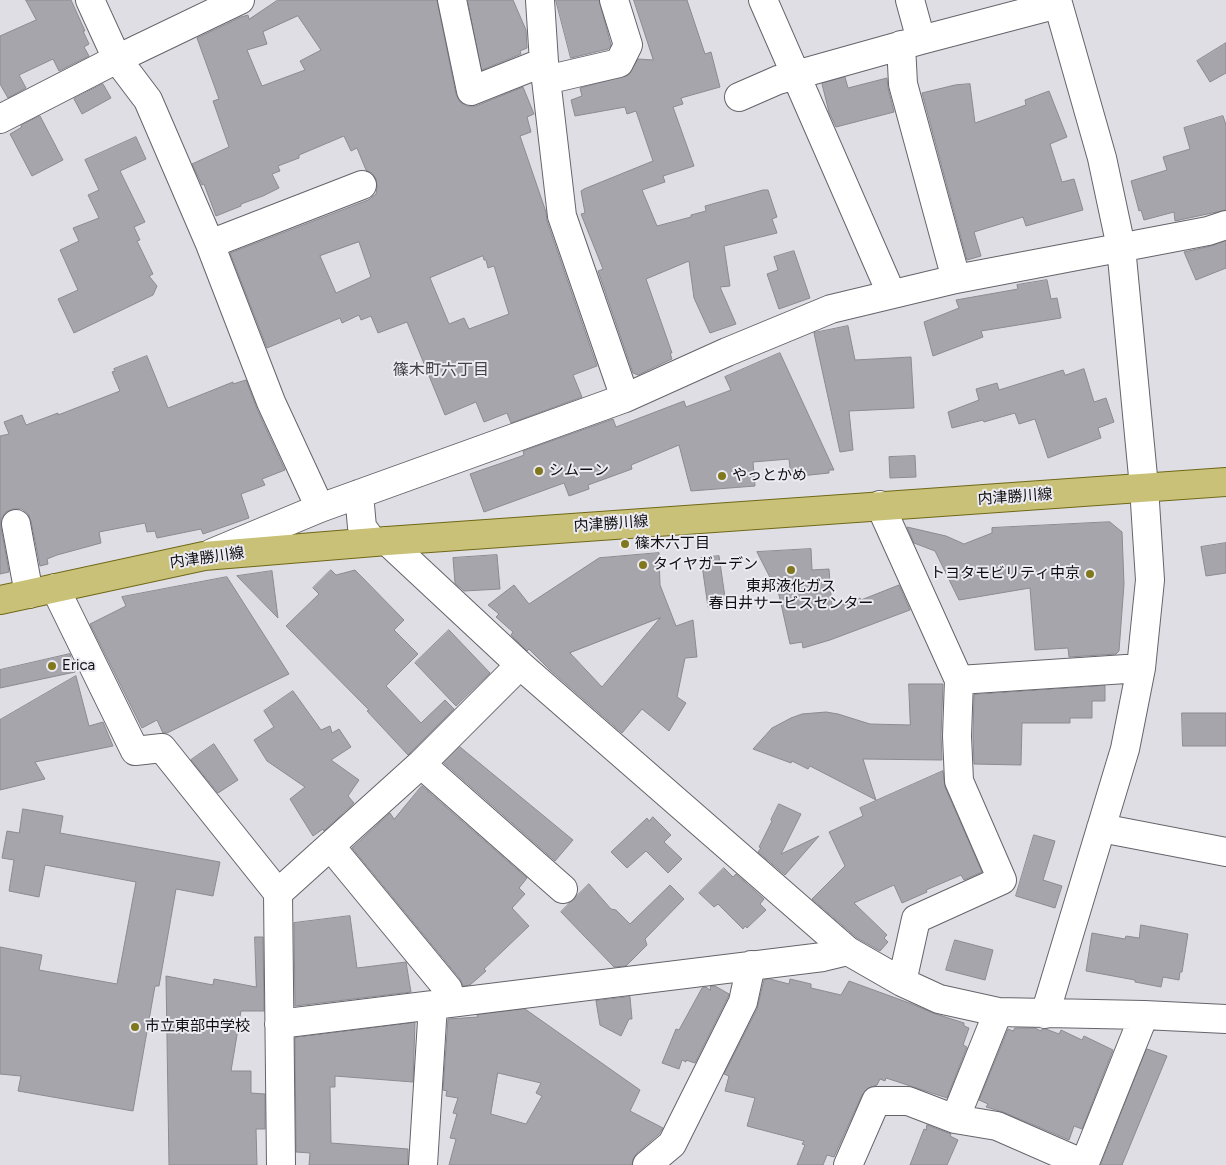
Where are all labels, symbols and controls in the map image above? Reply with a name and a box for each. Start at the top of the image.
district label: 篠木町六丁目 [393,360,489,380]
place label: シムーン [549,462,609,480]
marker: シムーン [533,465,545,477]
place label: やっとかめ [732,467,807,485]
marker: やっとかめ [716,470,728,482]
street label: 内津勝川線 [977,485,1053,509]
street label: 内津勝川線 [573,512,649,536]
place label: 篠木六丁目 [635,535,710,553]
marker: 篠木六丁目 [619,538,631,550]
street label: 内津勝川線 [169,544,245,572]
place label: タイヤガーデン [653,556,758,574]
marker: タイヤガーデン [637,559,649,571]
marker: 東邦液化ガス 春日井サービスセンター [785,564,797,576]
place label: トヨタモビリティ中京 [930,565,1080,583]
marker: トヨタモビリティ中京 [1084,568,1096,580]
place label: 東邦液化ガス 春日井サービスセンター [709,578,873,613]
place label: Erica [62,657,95,675]
marker: Erica [46,660,58,672]
place label: 市立東部中学校 [145,1018,250,1036]
marker: 市立東部中学校 [129,1021,141,1033]

